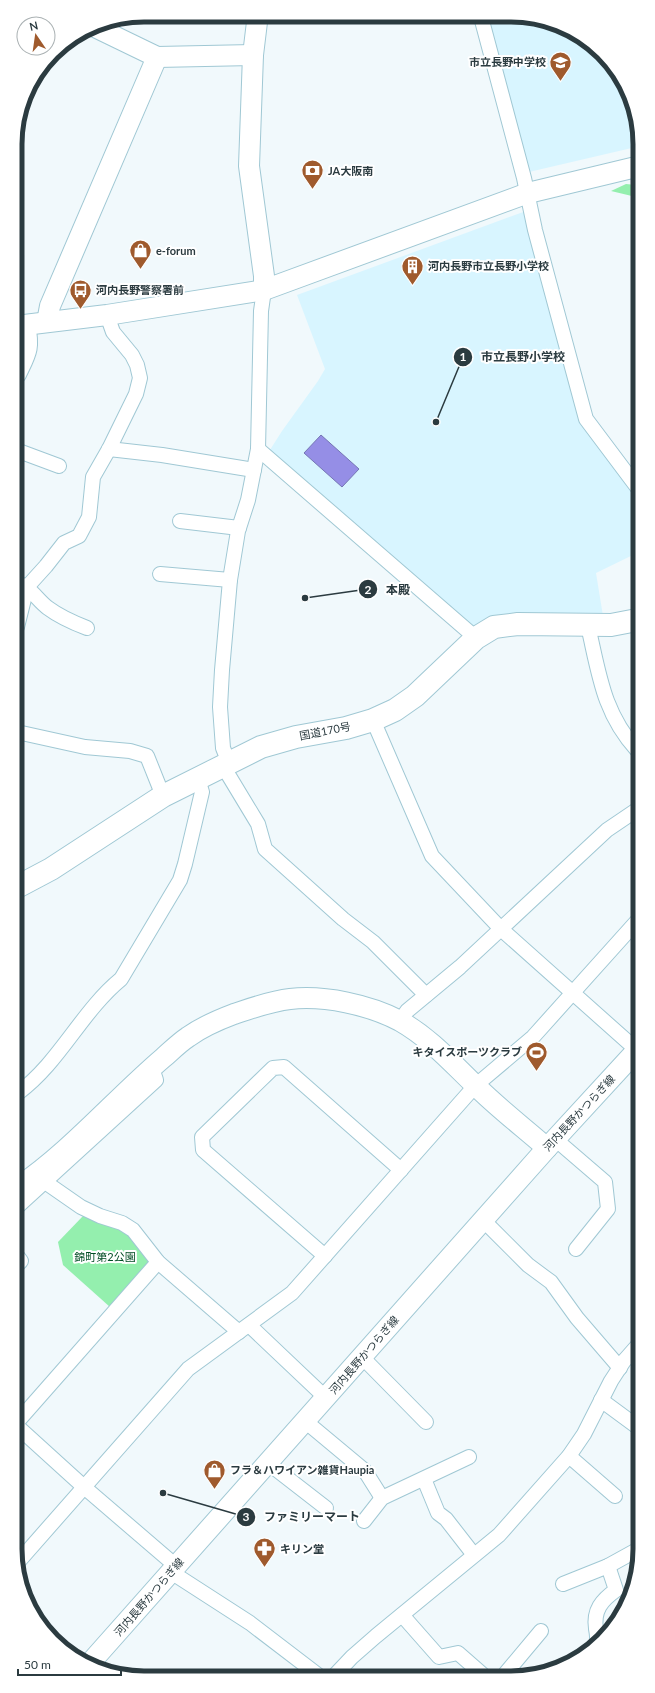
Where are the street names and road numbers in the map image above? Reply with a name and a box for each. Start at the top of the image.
street label: 国道170号 [298,719,352,742]
street label: 河内長野かつらぎ線 [540,1072,617,1153]
street label: 河内長野かつらぎ線 [326,1313,401,1396]
street label: 河内長野かつらぎ線 [111,1555,186,1638]

